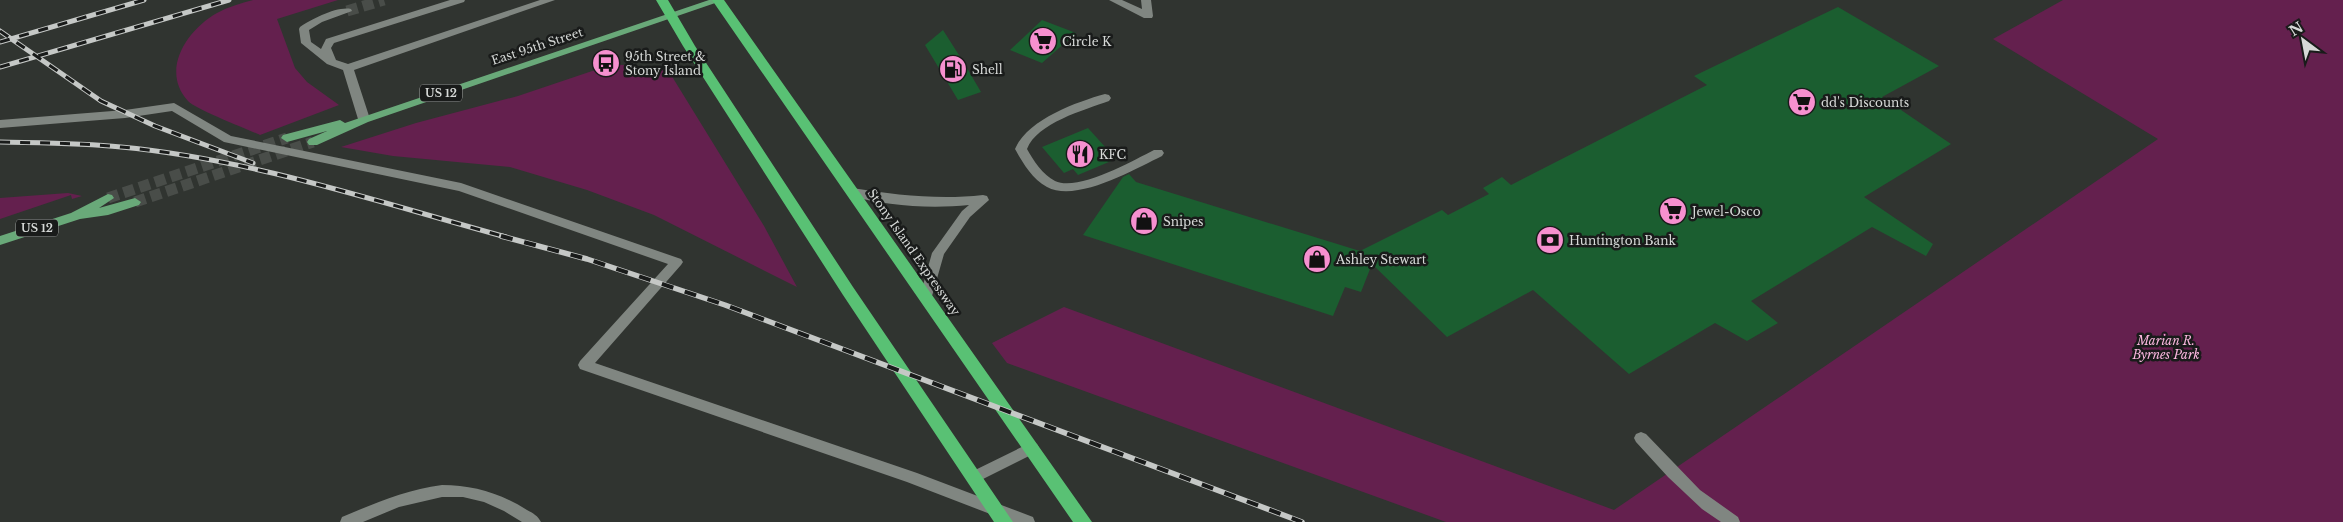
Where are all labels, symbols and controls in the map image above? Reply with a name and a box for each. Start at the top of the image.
north arrow [2278,15,2328,65]
text: N [2286,18,2306,40]
street label: East 95th Street [489,24,585,68]
supermarket icon: Circle K [1028,26,1058,56]
place label: Circle K [1062,34,1112,49]
bus stop icon: 95th Street & Stony Island [591,48,621,78]
place label: 95th Street & Stony Island [625,49,706,78]
fuel station icon: Shell [938,54,968,84]
place label: Shell [972,62,1003,77]
road number: US 12 [420,85,462,102]
supermarket icon: dd's Discounts [1787,87,1817,117]
place label: dd's Discounts [1821,95,1909,110]
restaurant icon: KFC [1065,139,1095,169]
place label: KFC [1099,147,1126,162]
street label: Stony Island Expressway [864,186,964,319]
supermarket icon: Jewel-Osco [1658,196,1688,226]
place label: Jewel-Osco [1690,204,1761,219]
shop icon: Snipes [1129,206,1159,236]
place label: Snipes [1163,214,1204,229]
road number: US 12 [16,220,58,237]
bank icon: Huntington Bank [1535,225,1565,255]
place label: Huntington Bank [1569,233,1676,248]
shop icon: Ashley Stewart [1302,244,1332,274]
place label: Ashley Stewart [1335,252,1427,267]
park label: Marian R. Byrnes Park [2131,333,2200,362]

